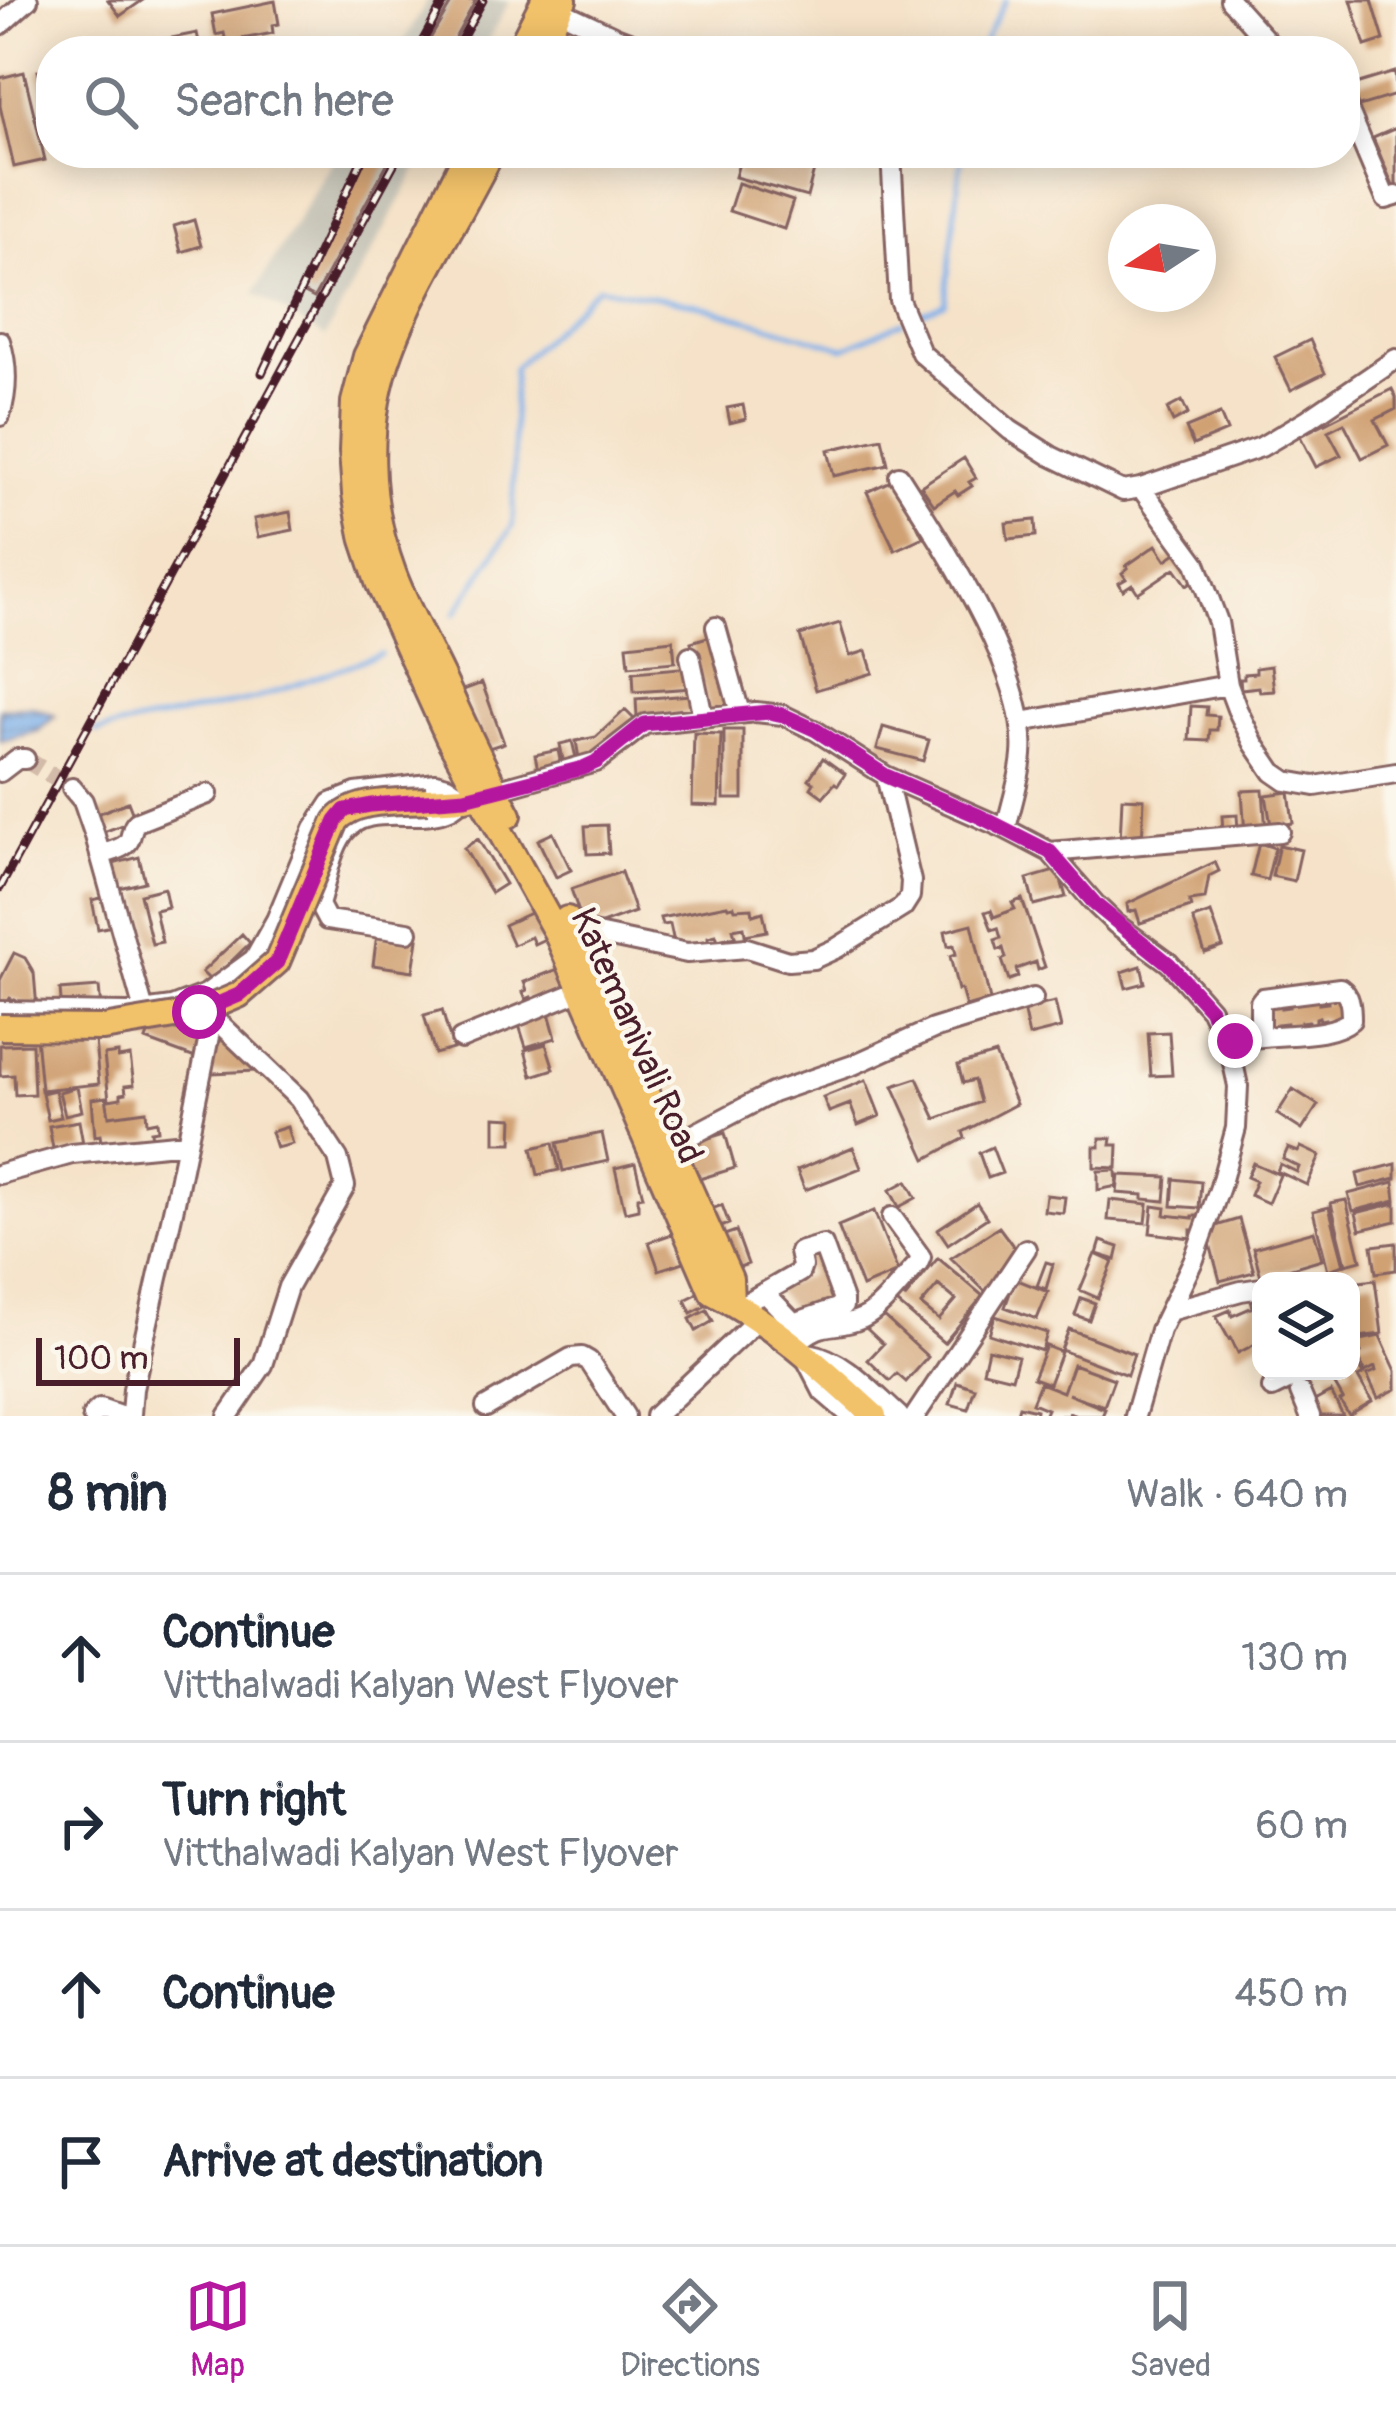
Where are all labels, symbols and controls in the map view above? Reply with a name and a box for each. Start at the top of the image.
search box [36,36,1360,168]
icon: search [78,69,144,135]
text: Search here [174,74,394,130]
north arrow [1108,204,1216,312]
street label: Katemanivali Road [560,901,713,1170]
route start [172,985,226,1039]
route end [1208,1014,1262,1068]
map controls [1252,1272,1360,1380]
button: layers [1252,1272,1360,1380]
scale bar [36,1332,240,1385]
text: 100 m [54,1338,148,1379]
text: 8 min [48,1462,168,1526]
text: Walk · 640 m [1126,1470,1348,1519]
text: Continue [162,1605,335,1661]
icon: ahead [48,1625,114,1691]
text: 130 m [1241,1633,1348,1682]
text: Vitthalwadi Kalyan West Flyover [162,1661,679,1710]
text: Turn right [162,1773,346,1829]
icon: right [48,1793,114,1859]
text: 60 m [1256,1801,1348,1850]
text: Vitthalwadi Kalyan West Flyover [162,1829,679,1878]
icon: ahead [48,1961,114,2027]
text: Continue [162,1966,335,2022]
text: 450 m [1235,1969,1348,2018]
icon: arrive [48,2129,114,2195]
text: Arrive at destination [162,2134,543,2190]
tab: Map [185,2273,251,2386]
tab: Directions [620,2273,760,2386]
tab: Saved [1129,2273,1211,2386]

